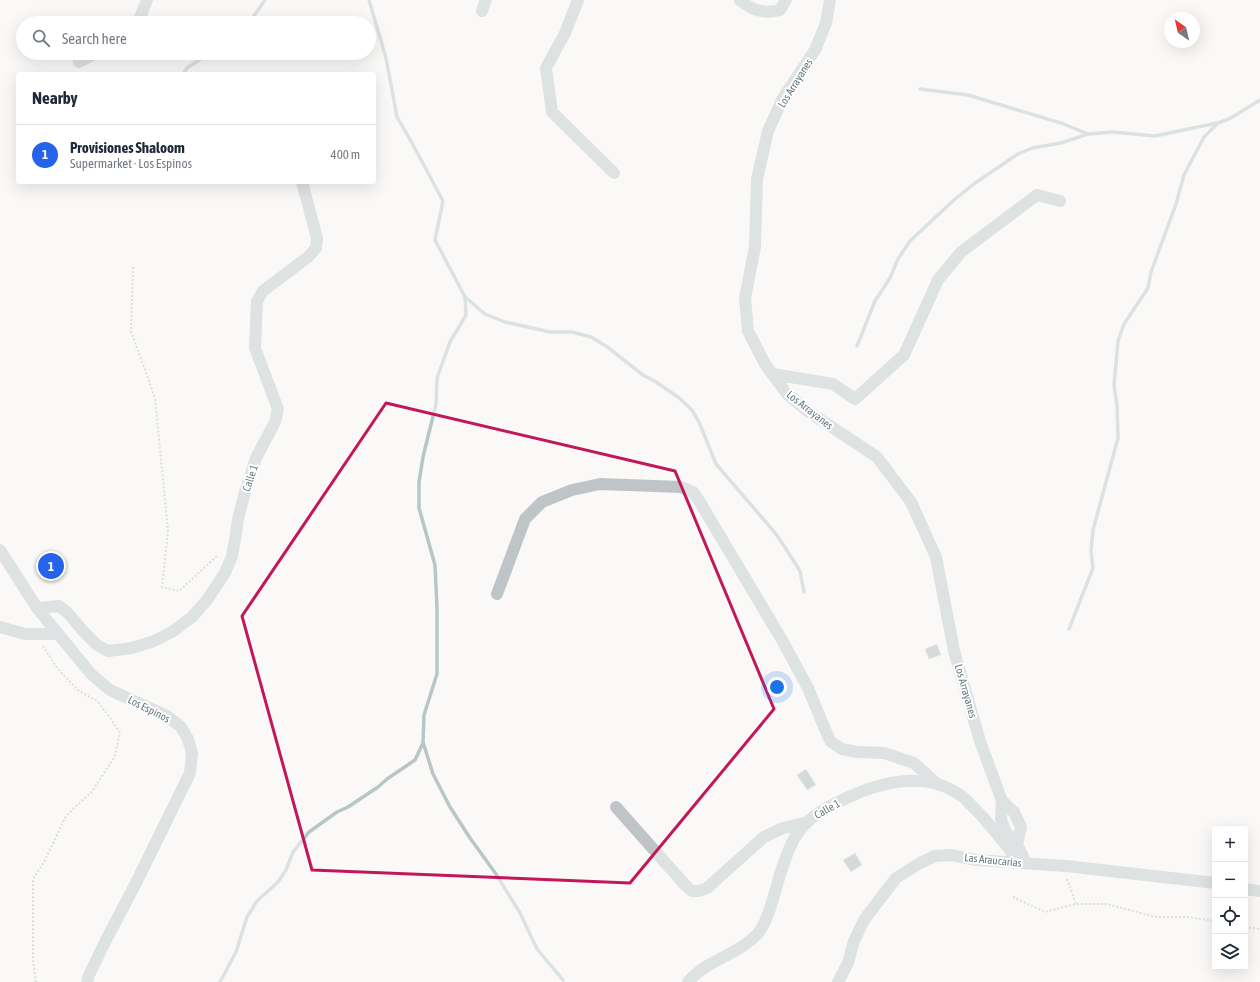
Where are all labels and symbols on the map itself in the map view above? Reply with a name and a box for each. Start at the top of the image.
north arrow [1164,12,1200,48]
street label: Los Arrayanes [775,56,815,110]
street label: Los Arrayanes [785,388,836,432]
street label: Calle 1 [240,463,260,493]
pin: 1 [38,551,64,581]
street label: Los Arrayanes [953,663,979,719]
your location [767,677,787,697]
street label: Los Espinos [126,693,172,725]
street label: Calle 1 [812,797,842,821]
street label: Las Araucarias [964,851,1022,869]

